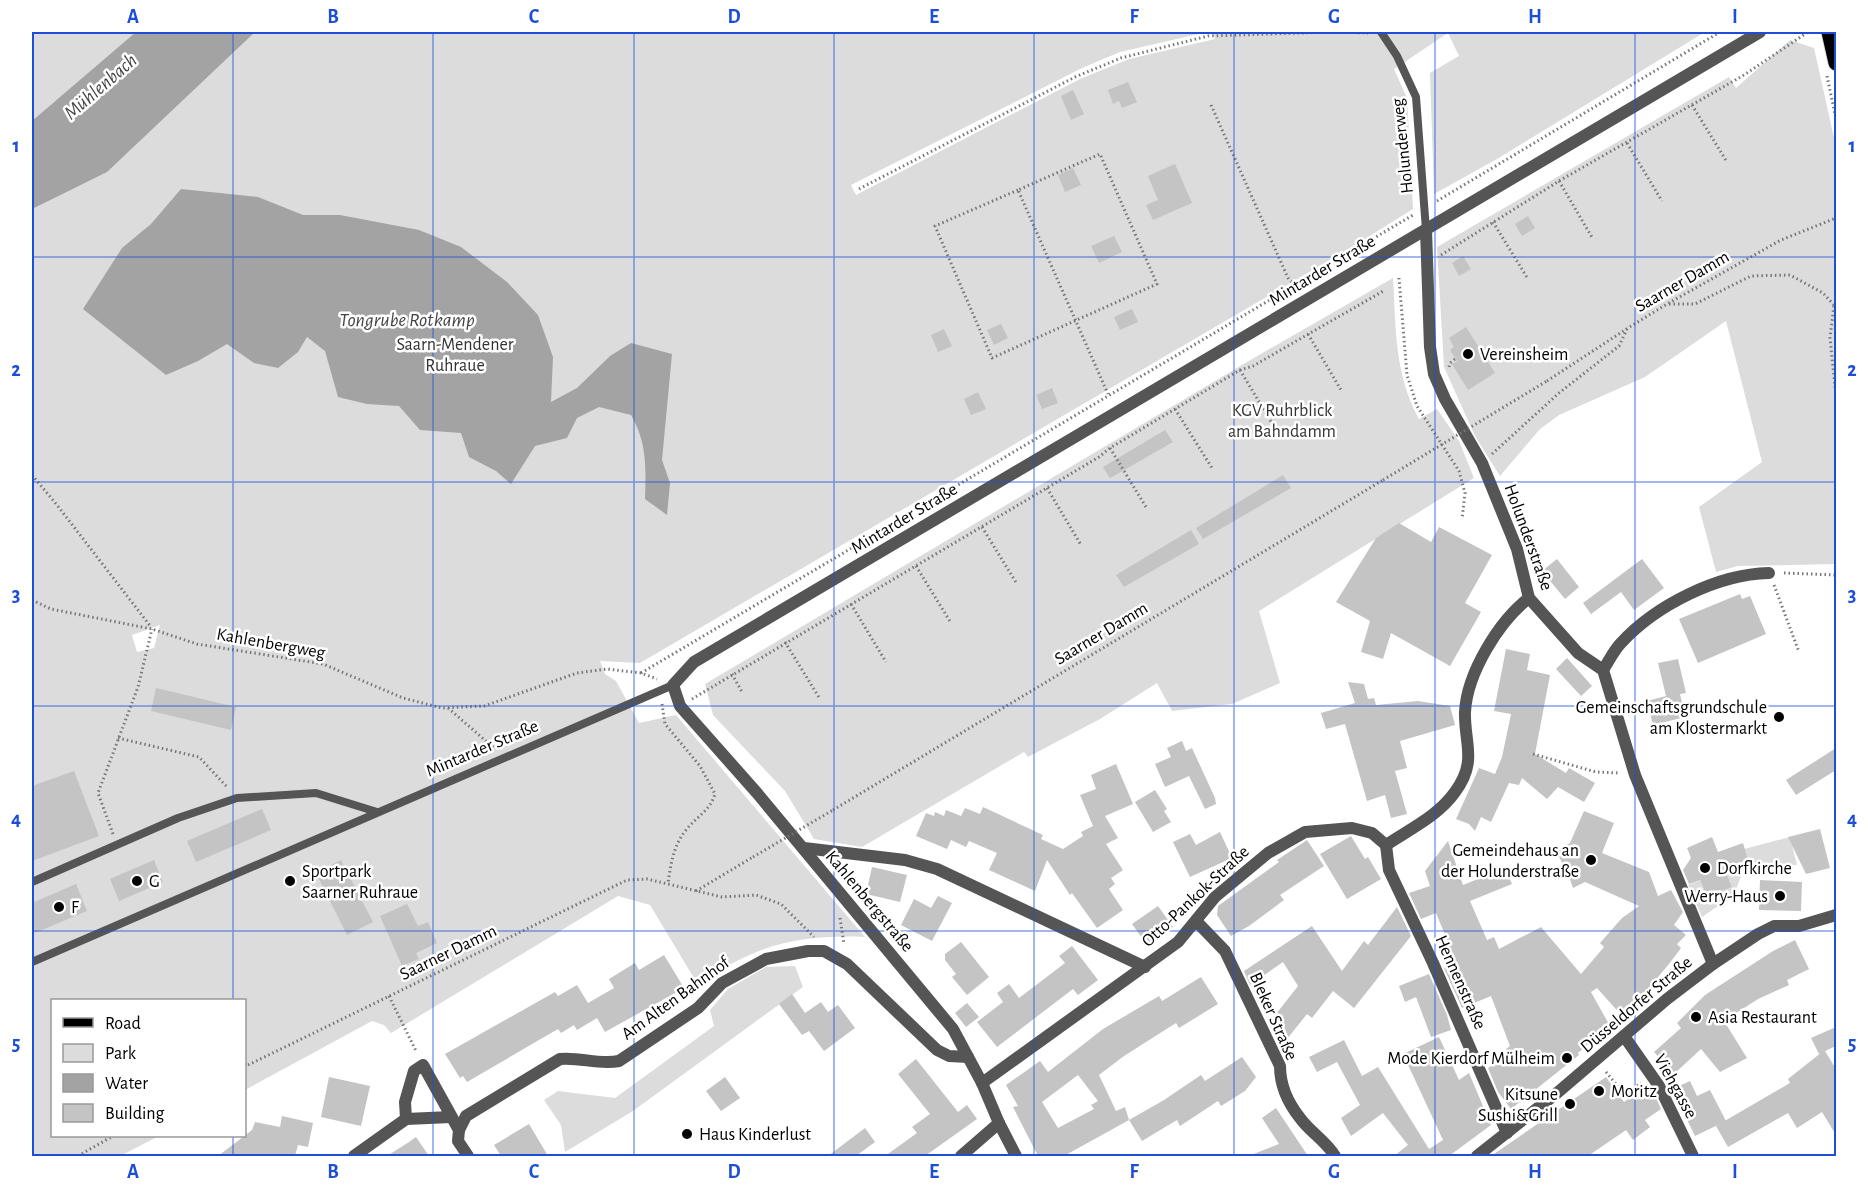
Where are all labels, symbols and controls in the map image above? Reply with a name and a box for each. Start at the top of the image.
text: A [127,7,139,27]
text: B [327,7,339,27]
text: C [529,7,540,27]
text: D [727,7,741,27]
text: E [929,7,939,27]
text: F [1129,7,1139,27]
text: G [1328,7,1340,27]
text: H [1528,7,1542,27]
text: I [1732,7,1738,27]
water label: Mühlenbach [61,50,141,123]
street label: Holunderweg [1389,97,1417,195]
text: 1 [12,136,20,156]
text: 1 [1848,136,1856,156]
street label: Mintarder Straße [1266,232,1379,310]
street label: Saarner Damm [1632,248,1733,316]
water label: Tongrube Rotkamp [339,310,475,330]
park label: Saarn-Mendener Ruhraue [396,336,514,375]
place label: Vereinsheim [1480,346,1568,364]
marker: Vereinsheim [1461,347,1475,361]
text: 2 [11,360,21,380]
text: 2 [1847,360,1857,380]
park label: KGV Ruhrblick am Bahndamm [1228,402,1336,441]
street label: Mintarder Straße [848,480,961,558]
street label: Holunderstraße [1501,482,1556,593]
text: 3 [12,585,20,605]
text: 3 [1848,585,1856,605]
street label: Saarner Damm [1052,599,1151,669]
street label: Kahlenbergweg [215,626,327,662]
place label: Gemeinschaftsgrundschule am Klostermarkt [1576,699,1767,738]
marker: Gemeinschaftsgrundschule am Klostermarkt [1772,710,1786,724]
street label: Mintarder Straße [423,717,541,781]
text: 4 [11,809,21,829]
text: 4 [1847,809,1857,829]
place label: Gemeindehaus an der Holunderstraße [1441,842,1579,881]
street label: Otto-Pankok-Straße [1139,843,1253,951]
street label: Kahlenbergstraße [822,848,917,956]
marker: Gemeindehaus an der Holunderstraße [1584,853,1598,867]
place label: Dorfkirche [1717,860,1792,878]
marker: Dorfkirche [1698,861,1712,875]
place label: Sportpark Saarner Ruhraue [302,863,418,902]
place label: G [149,873,160,891]
marker: G [130,874,144,888]
marker: Sportpark Saarner Ruhraue [283,874,297,888]
place label: Werry-Haus [1684,888,1768,906]
marker: Werry-Haus [1773,889,1787,903]
place label: F [71,899,79,917]
marker: F [52,900,66,914]
street label: Saarner Damm [397,922,500,984]
street label: Hennenstraße [1431,933,1489,1032]
street label: Am Alten Bahnhof [618,953,734,1044]
street label: Düsseldorfer Straße [1577,953,1696,1056]
street label: Bleker Straße [1246,970,1300,1063]
legend [51,999,246,1137]
place label: Asia Restaurant [1708,1009,1817,1027]
marker: Asia Restaurant [1689,1010,1703,1024]
text: Road [105,1015,141,1033]
text: 5 [12,1034,20,1054]
text: 5 [1848,1034,1856,1054]
text: Park [105,1045,137,1063]
place label: Mode Kierdorf Mülheim [1387,1050,1555,1068]
marker: Mode Kierdorf Mülheim [1560,1051,1574,1065]
street label: Viehgasse [1650,1051,1700,1122]
text: Water [105,1075,148,1093]
place label: Moritz [1611,1083,1657,1101]
marker: Moritz [1592,1084,1606,1098]
place label: Kitsune Sushi&Grill [1478,1086,1558,1125]
marker: Kitsune Sushi&Grill [1563,1097,1577,1111]
text: Building [105,1105,165,1123]
place label: Haus Kinderlust [699,1126,811,1144]
marker: Haus Kinderlust [680,1127,694,1141]
text: A [127,1162,139,1182]
text: B [327,1162,339,1182]
text: C [529,1162,540,1182]
text: D [727,1162,741,1182]
text: E [929,1162,939,1182]
text: F [1129,1162,1139,1182]
text: G [1328,1162,1340,1182]
text: H [1528,1162,1542,1182]
text: I [1732,1162,1738,1182]

